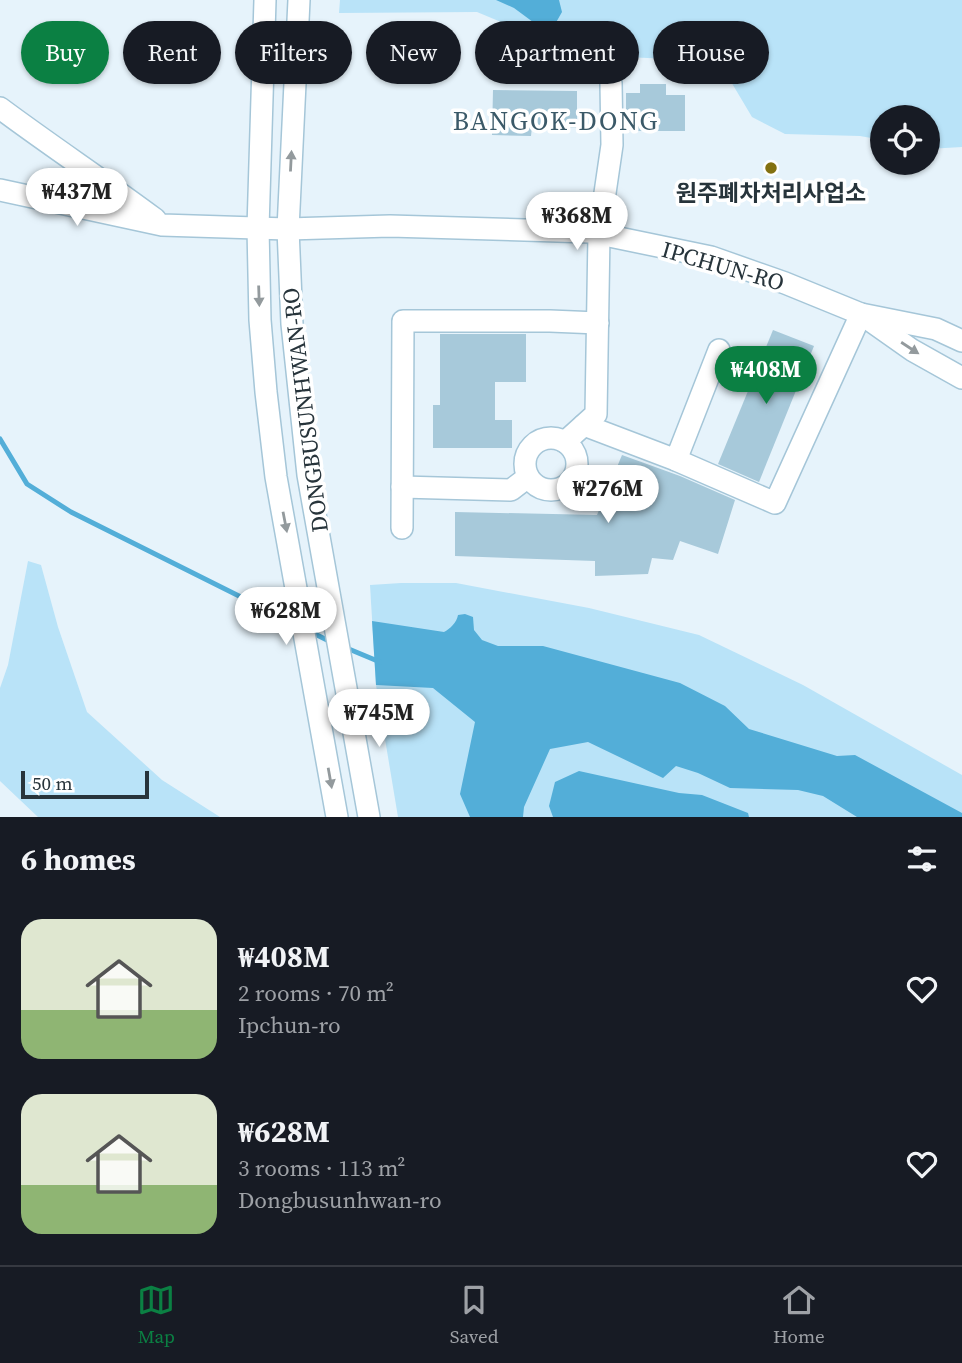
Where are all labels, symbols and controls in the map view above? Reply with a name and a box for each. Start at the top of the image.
chip: Buy [21,21,109,84]
chip: Rent [123,21,221,84]
chip: Filters [235,21,352,84]
chip: New [366,21,461,84]
chip: Apartment [475,21,639,84]
chip: House [653,21,769,84]
district label: BANGOK-DONG [453,103,659,139]
map controls [870,105,940,175]
button: locate [870,105,940,175]
one-way arrow [286,150,297,172]
marker: 원주폐차처리사업소 [763,160,779,176]
pin: ₩437M [28,168,126,228]
text: ₩437M [42,175,112,207]
place label: 원주폐차처리사업소 [676,177,866,209]
pin: ₩368M [528,192,626,252]
text: ₩368M [542,199,612,231]
street label: IPCHUN-RO [658,233,788,299]
one-way arrow [254,285,265,307]
street label: DONGBUSUNHWAN-RO [274,286,336,534]
one-way arrow [900,342,920,355]
pin: ₩408M [717,346,815,406]
text: ₩408M [731,353,801,385]
pin: ₩276M [559,466,657,525]
text: ₩276M [573,472,643,504]
one-way arrow [280,511,291,533]
pin: ₩628M [237,588,335,647]
text: ₩628M [251,594,321,626]
pin: ₩745M [330,690,428,749]
text: ₩745M [344,696,414,728]
one-way arrow [325,767,336,789]
scale bar [21,768,149,800]
text: 50 m [32,770,73,796]
text: 6 homes [21,839,136,880]
icon: filters [903,840,941,878]
text: ₩408M [238,936,330,977]
icon: home [77,947,161,1031]
icon: heart [903,970,941,1008]
text: 2 rooms · 70 m² [238,977,394,1009]
text: Ipchun-ro [238,1009,341,1041]
text: ₩628M [238,1111,330,1152]
icon: home [77,1122,161,1206]
icon: heart [903,1145,941,1183]
text: 3 rooms · 113 m² [238,1152,405,1184]
text: Dongbusunhwan-ro [238,1184,442,1216]
tab: Map [137,1281,175,1349]
tab: Saved [450,1281,498,1349]
tab: Home [773,1281,825,1349]

